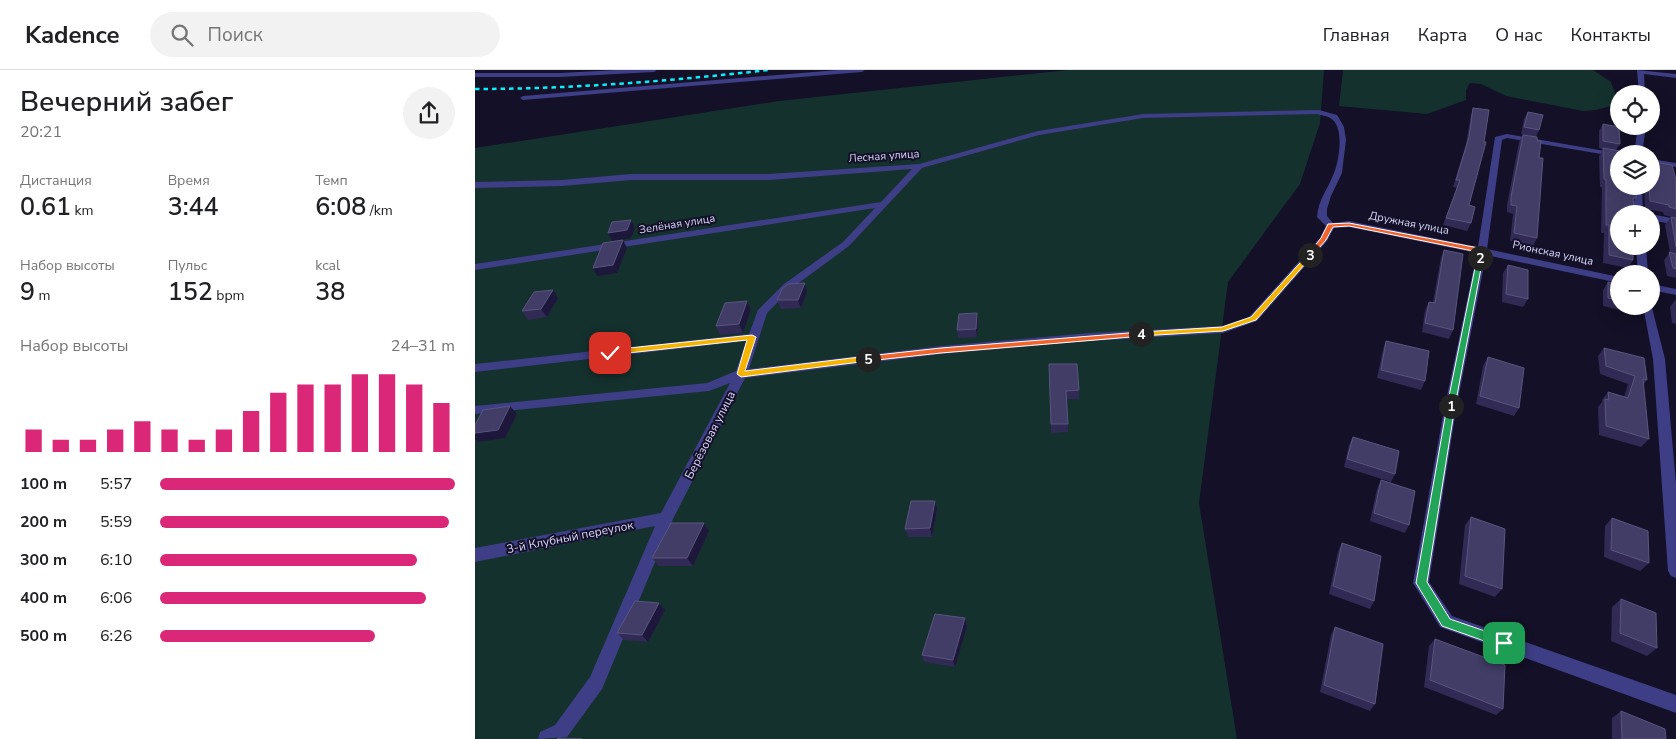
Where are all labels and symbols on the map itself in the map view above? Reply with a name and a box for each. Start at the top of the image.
street label: Лесная улица [848,146,920,166]
street label: Дружная улица [1368,208,1450,238]
street label: Зелёная улица [638,211,716,237]
street label: Рионская улица [1511,237,1595,269]
pin: 3 [1297,242,1323,268]
pin: 2 [1467,246,1493,270]
pin: 4 [1129,322,1153,346]
pin [589,332,631,374]
pin: 5 [855,346,881,372]
street label: Берёзовая улица [681,388,739,482]
pin: 1 [1439,394,1463,418]
street label: 3-й Клубный переулок [505,517,635,557]
pin [1483,622,1525,664]

